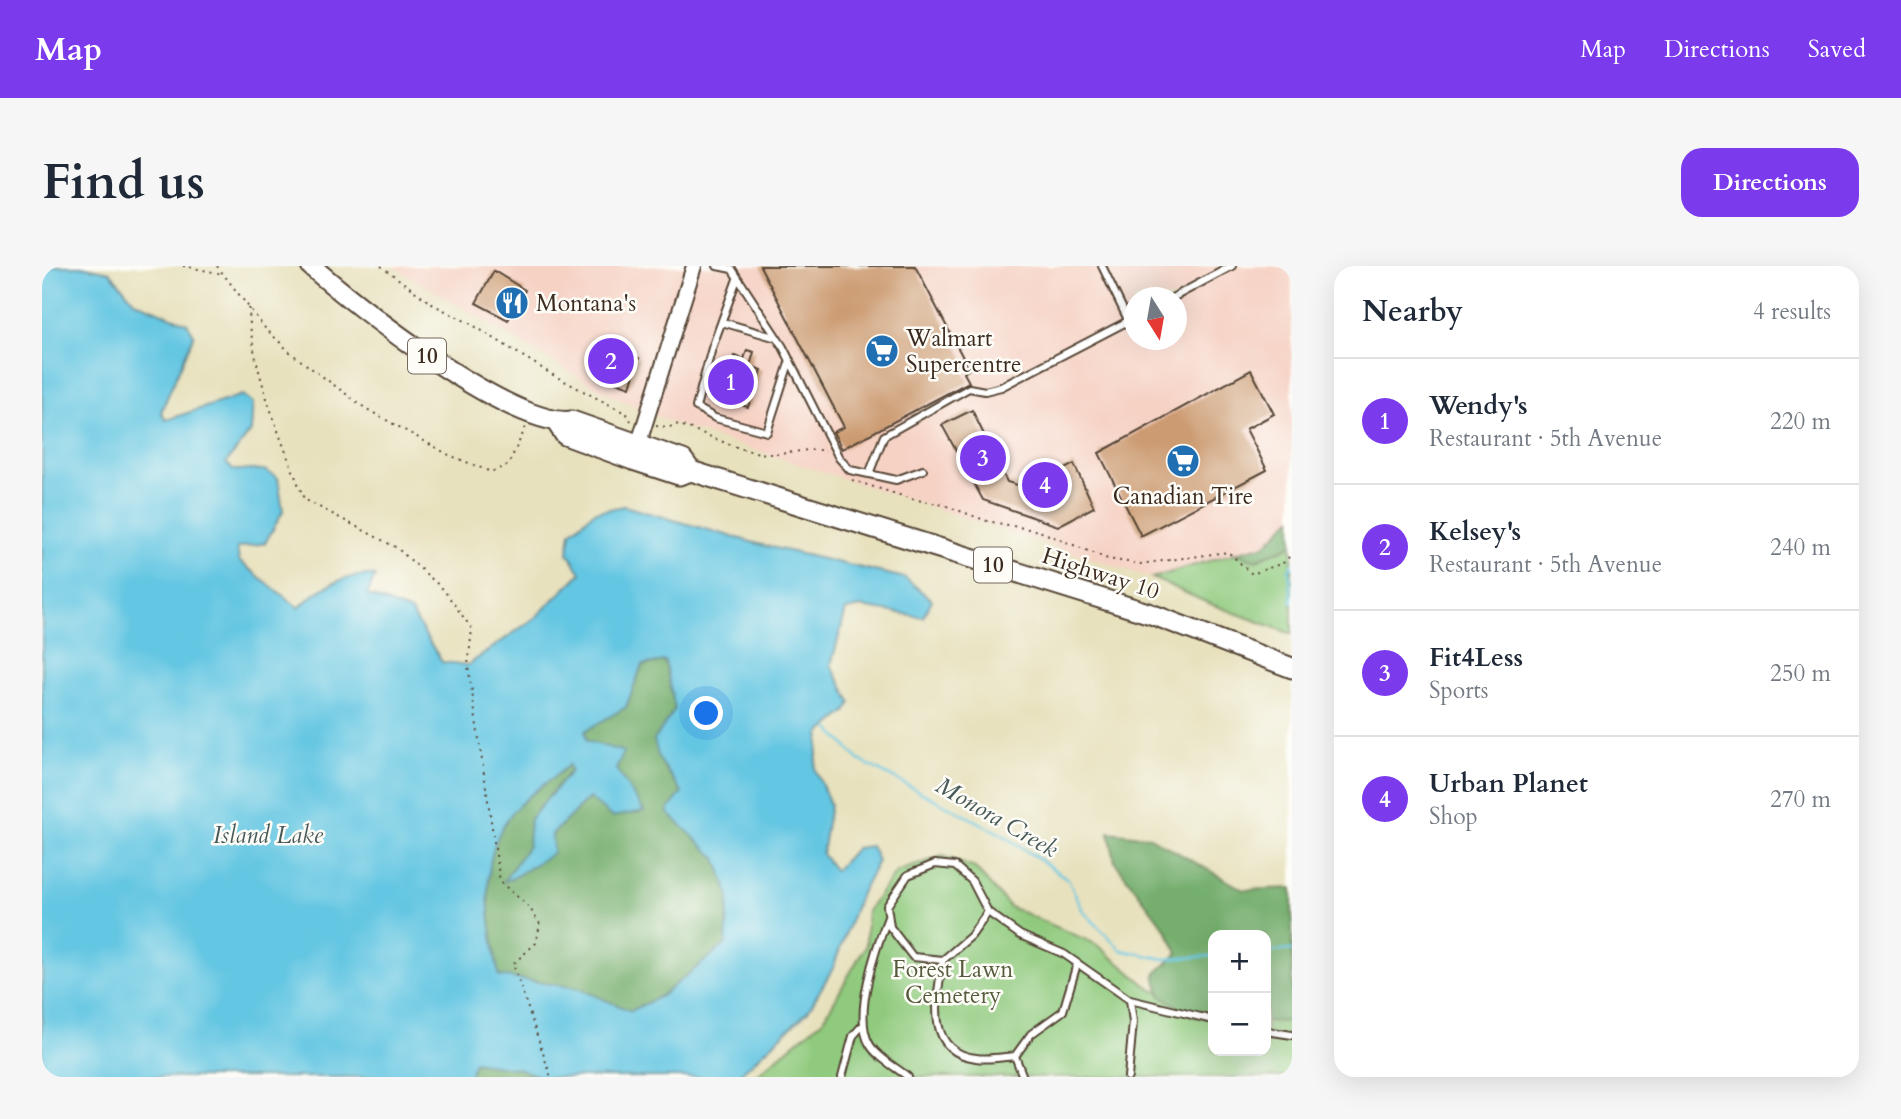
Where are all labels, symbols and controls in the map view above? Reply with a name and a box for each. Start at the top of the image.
text: Map [35,27,102,72]
text: Map [1580,33,1626,66]
text: Directions [1664,33,1770,66]
text: Saved [1808,33,1866,66]
button: Directions [1681,148,1859,217]
text: Find us [42,149,205,216]
restaurant icon: Montana's [493,284,531,322]
north arrow [1124,287,1187,350]
place label: Montana's [536,288,636,319]
text: Nearby [1362,291,1463,332]
text: 4 results [1753,296,1831,327]
place label: Walmart Supercentre [905,323,1021,380]
supermarket icon: Walmart Supercentre [863,332,901,370]
pin: 2 [588,335,634,387]
road number: 10 [408,338,446,374]
pin: 1 [708,356,754,408]
text: Wendy's [1429,388,1528,423]
text: 1 [1379,406,1391,437]
text: 220 m [1770,406,1831,437]
text: Restaurant · 5th Avenue [1429,423,1662,454]
pin: 3 [960,432,1006,484]
supermarket icon: Canadian Tire [1164,442,1202,480]
pin: 4 [1022,459,1068,511]
place label: Canadian Tire [1113,481,1253,512]
text: Kelsey's [1429,514,1521,549]
text: 2 [1379,532,1391,563]
text: 240 m [1770,532,1831,563]
street label: Highway 10 [1038,540,1163,607]
road number: 10 [974,548,1012,582]
text: Restaurant · 5th Avenue [1429,549,1662,580]
text: Fit4Less [1429,640,1523,675]
text: 3 [1379,658,1391,689]
text: 250 m [1770,658,1831,689]
text: Sports [1429,675,1489,706]
your location [689,696,723,730]
text: Urban Planet [1429,766,1588,801]
water label: Monora Creek [930,769,1064,866]
text: 4 [1379,784,1391,815]
text: 270 m [1770,784,1831,815]
text: Shop [1429,801,1478,832]
water label: Island Lake [213,819,324,852]
map controls [1208,930,1271,1056]
button: + [1208,930,1271,993]
park label: Forest Lawn Cemetery [893,954,1013,1011]
button: − [1208,993,1271,1056]

